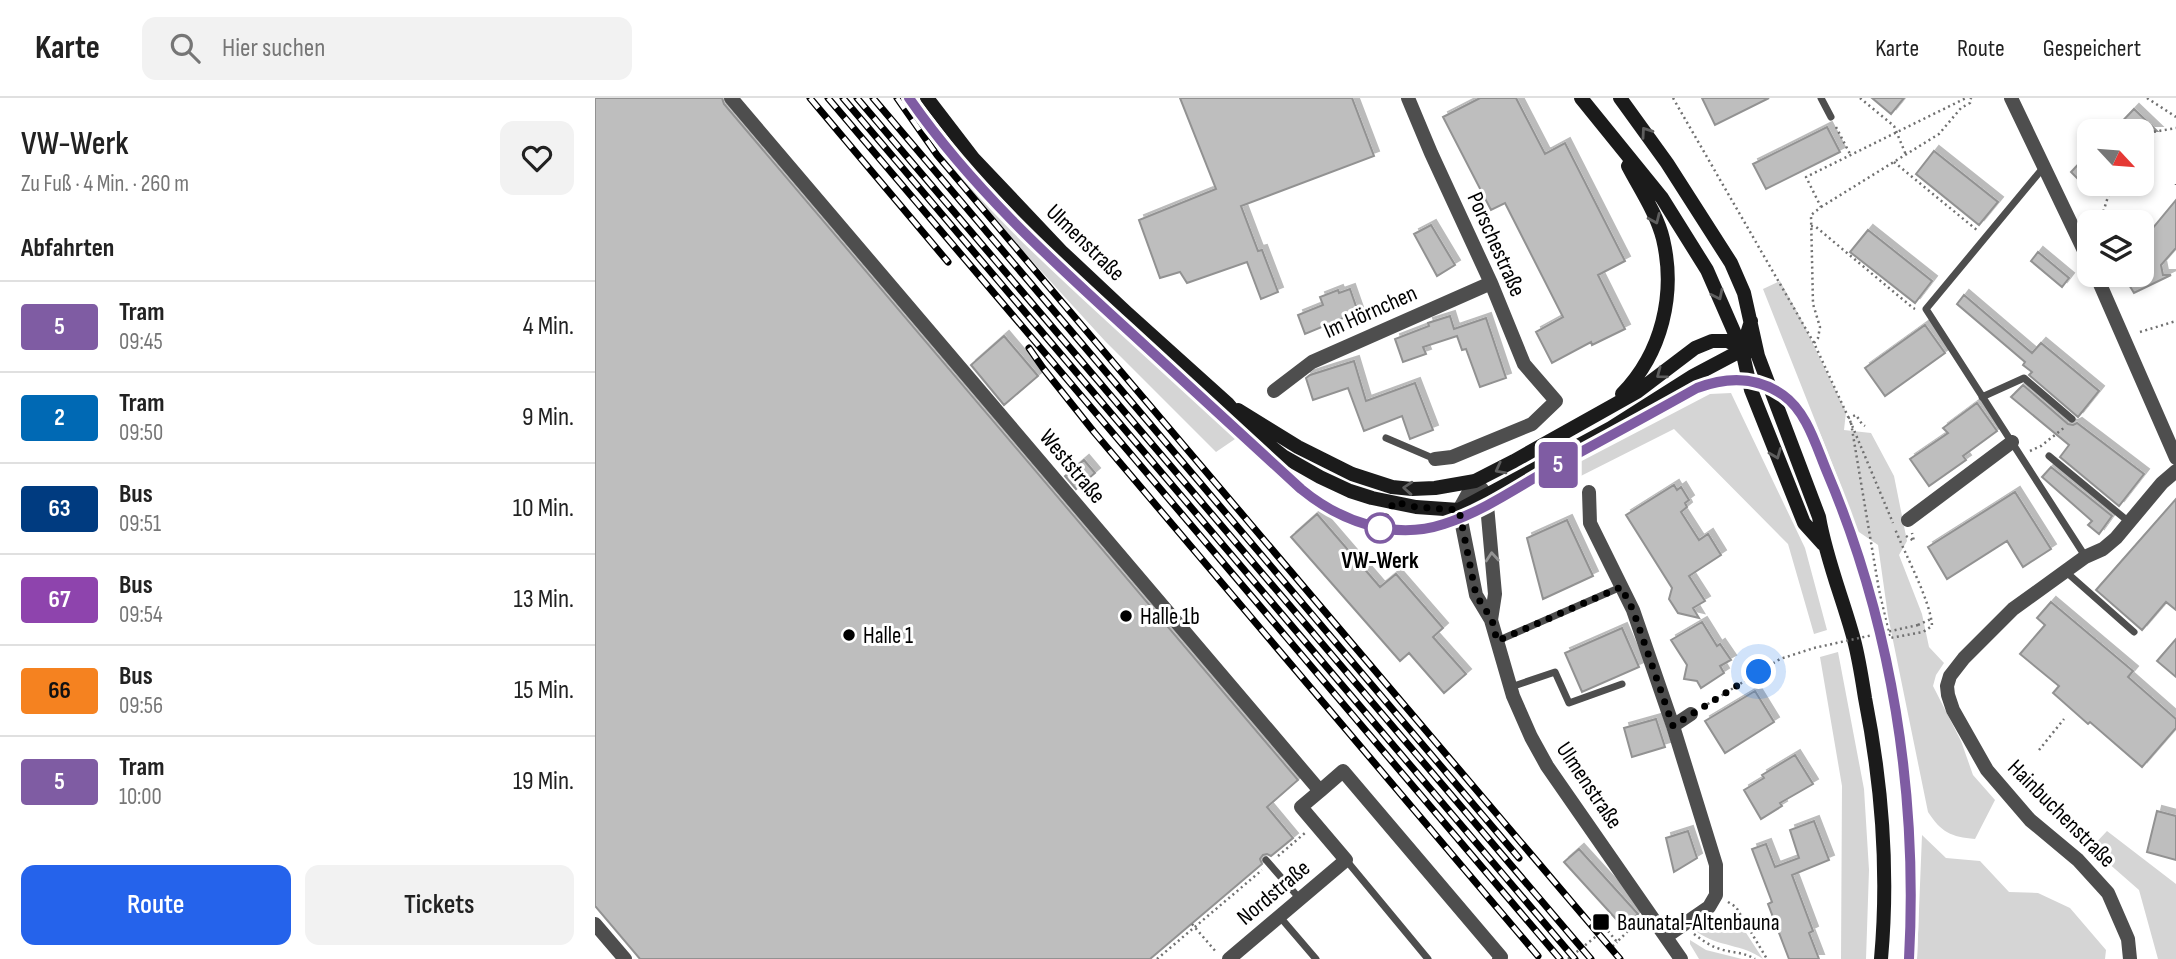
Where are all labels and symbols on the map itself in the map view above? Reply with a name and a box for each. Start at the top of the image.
north arrow [2077,119,2154,196]
one-way arrow [1642,127,1654,140]
street label: Porschestraße [1461,188,1532,301]
street label: Ulmenstraße [1040,198,1131,287]
one-way arrow [1647,212,1661,224]
street label: Im Hörnchen [1320,279,1421,345]
one-way arrow [1710,288,1724,300]
one-way arrow [1656,366,1669,378]
street label: Weststraße [1033,424,1111,509]
line badge: 5 [1535,442,1581,488]
one-way arrow [1768,447,1782,459]
one-way arrow [1495,460,1507,474]
one-way arrow [1402,481,1413,496]
marker: VW-Werk [1365,513,1395,543]
place label: VW-Werk [1341,547,1419,575]
one-way arrow [1485,551,1500,562]
place label: Halle 1b [1140,603,1200,631]
marker: Halle 1b [1118,608,1134,624]
place label: Halle 1 [863,622,913,650]
marker: Halle 1 [841,627,857,643]
your location [1741,654,1776,689]
street label: Ulmenstraße [1550,737,1628,834]
street label: Hainbuchenstraße [2001,754,2121,874]
street label: Nordstraße [1232,854,1316,931]
place label: Baunatal-Altenbauna [1617,909,1780,937]
marker: Baunatal-Altenbauna [1591,912,1611,932]

